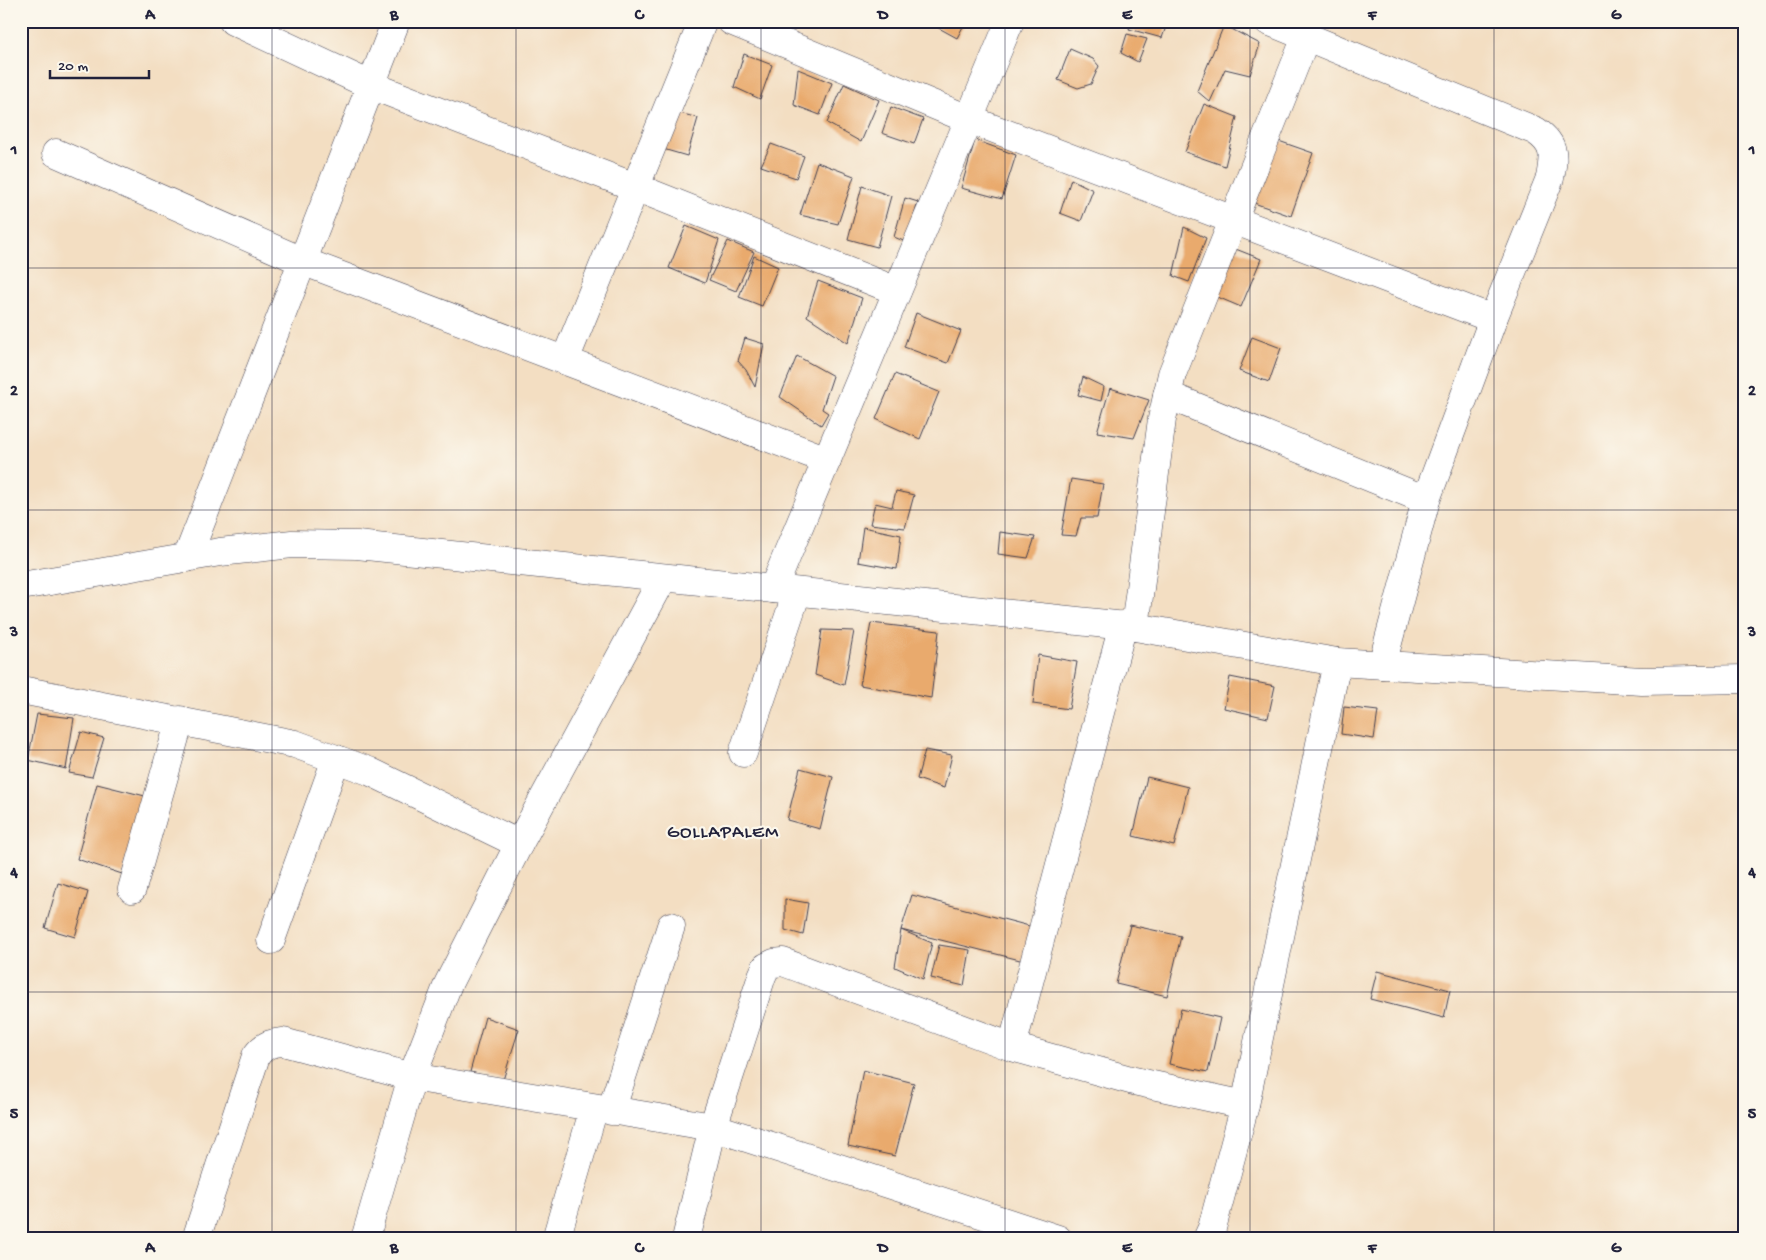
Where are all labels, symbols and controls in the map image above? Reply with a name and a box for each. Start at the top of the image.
text: A [144,7,156,26]
text: B [389,7,399,26]
text: C [634,7,645,26]
text: D [876,7,889,26]
text: E [1122,7,1133,26]
text: F [1367,7,1378,26]
text: G [1611,7,1622,26]
scale bar [50,48,149,80]
text: 20 m [58,58,88,76]
text: 1 [10,142,17,161]
text: 1 [1748,142,1755,161]
text: 2 [10,383,18,402]
text: 2 [1748,383,1756,402]
text: 3 [9,624,18,643]
text: 3 [1747,624,1756,643]
district label: GOLLAPALEM [667,822,779,845]
text: 4 [9,865,18,884]
text: 4 [1747,865,1756,884]
text: 5 [10,1106,19,1125]
text: 5 [1748,1106,1757,1125]
text: A [144,1240,156,1259]
text: B [389,1240,399,1259]
text: C [634,1240,645,1259]
text: D [876,1240,889,1259]
text: E [1122,1240,1133,1259]
text: F [1367,1240,1378,1259]
text: G [1611,1240,1622,1259]

